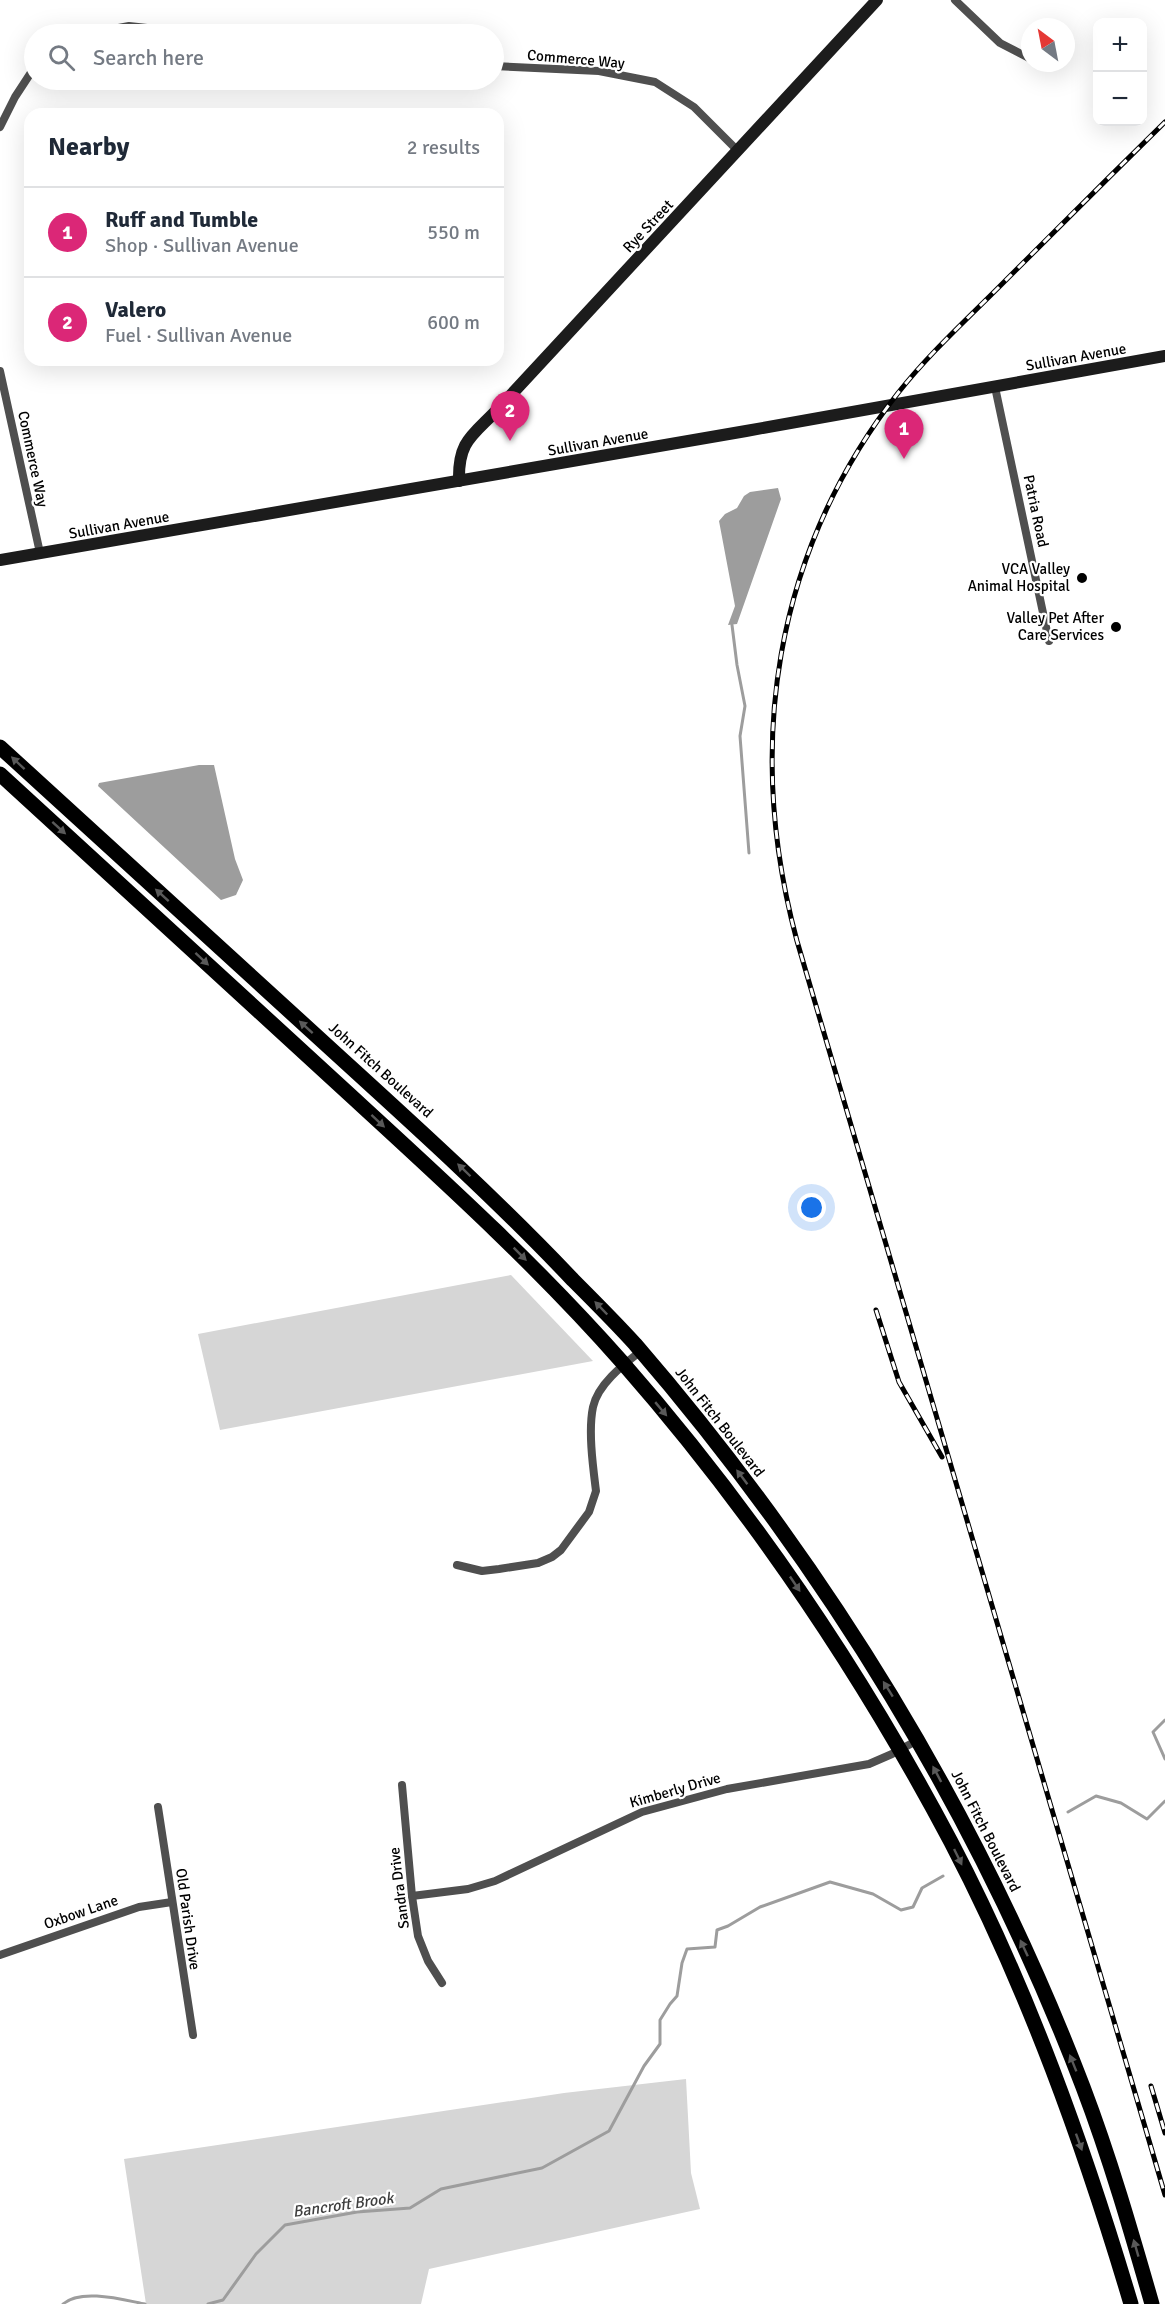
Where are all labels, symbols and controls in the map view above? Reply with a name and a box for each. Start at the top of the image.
north arrow [1021,18,1075,72]
map controls [1093,18,1147,126]
button: + [1093,18,1147,72]
search box [24,24,504,90]
icon: search [45,41,78,74]
text: Search here [93,44,204,71]
street label: Commerce Way [526,46,626,72]
button: − [1093,72,1147,126]
text: Nearby [48,131,129,163]
text: 2 results [407,135,480,160]
street label: Rye Street [619,196,677,256]
text: Ruff and Tumble [105,206,258,233]
text: 1 [62,220,73,245]
text: 550 m [427,220,480,245]
text: Shop · Sullivan Avenue [105,233,299,258]
text: Valero [105,296,166,323]
text: 2 [62,310,73,335]
text: 600 m [427,310,480,335]
text: Fuel · Sullivan Avenue [105,323,292,348]
street label: Sullivan Avenue [1024,339,1128,375]
pin: 2 [490,392,530,441]
street label: Commerce Way [14,409,52,509]
pin: 1 [884,410,924,459]
street label: Sullivan Avenue [546,424,650,460]
street label: Patria Road [1020,473,1052,549]
street label: Sullivan Avenue [67,507,171,543]
place label: VCA Valley Animal Hospital [968,560,1070,595]
marker: VCA Valley Animal Hospital [1075,571,1089,585]
place label: Valley Pet After Care Services [1006,609,1104,644]
marker: Valley Pet After Care Services [1109,620,1123,634]
one-way arrow [12,757,26,771]
one-way arrow [51,820,65,834]
one-way arrow [155,889,170,902]
one-way arrow [195,952,210,966]
street label: John Fitch Boulevard [325,1018,437,1122]
one-way arrow [299,1020,313,1034]
one-way arrow [371,1113,385,1127]
one-way arrow [457,1163,471,1177]
your location [797,1193,826,1222]
one-way arrow [513,1246,527,1260]
one-way arrow [594,1301,608,1316]
street label: John Fitch Boulevard [672,1364,768,1480]
one-way arrow [655,1401,668,1417]
one-way arrow [735,1469,748,1485]
one-way arrow [789,1575,800,1592]
one-way arrow [882,1681,893,1697]
one-way arrow [932,1765,942,1782]
street label: John Fitch Boulevard [948,1767,1024,1895]
street label: Kimberly Drive [627,1768,723,1812]
street label: Sandra Drive [385,1846,413,1930]
one-way arrow [953,1848,963,1865]
street label: Old Parish Drive [172,1867,204,1971]
street label: Oxbow Lane [42,1891,120,1933]
one-way arrow [1020,1940,1029,1957]
one-way arrow [1068,2054,1078,2072]
one-way arrow [1075,2133,1084,2151]
water label: Bancroft Brook [291,2188,397,2222]
one-way arrow [1131,2239,1140,2257]

